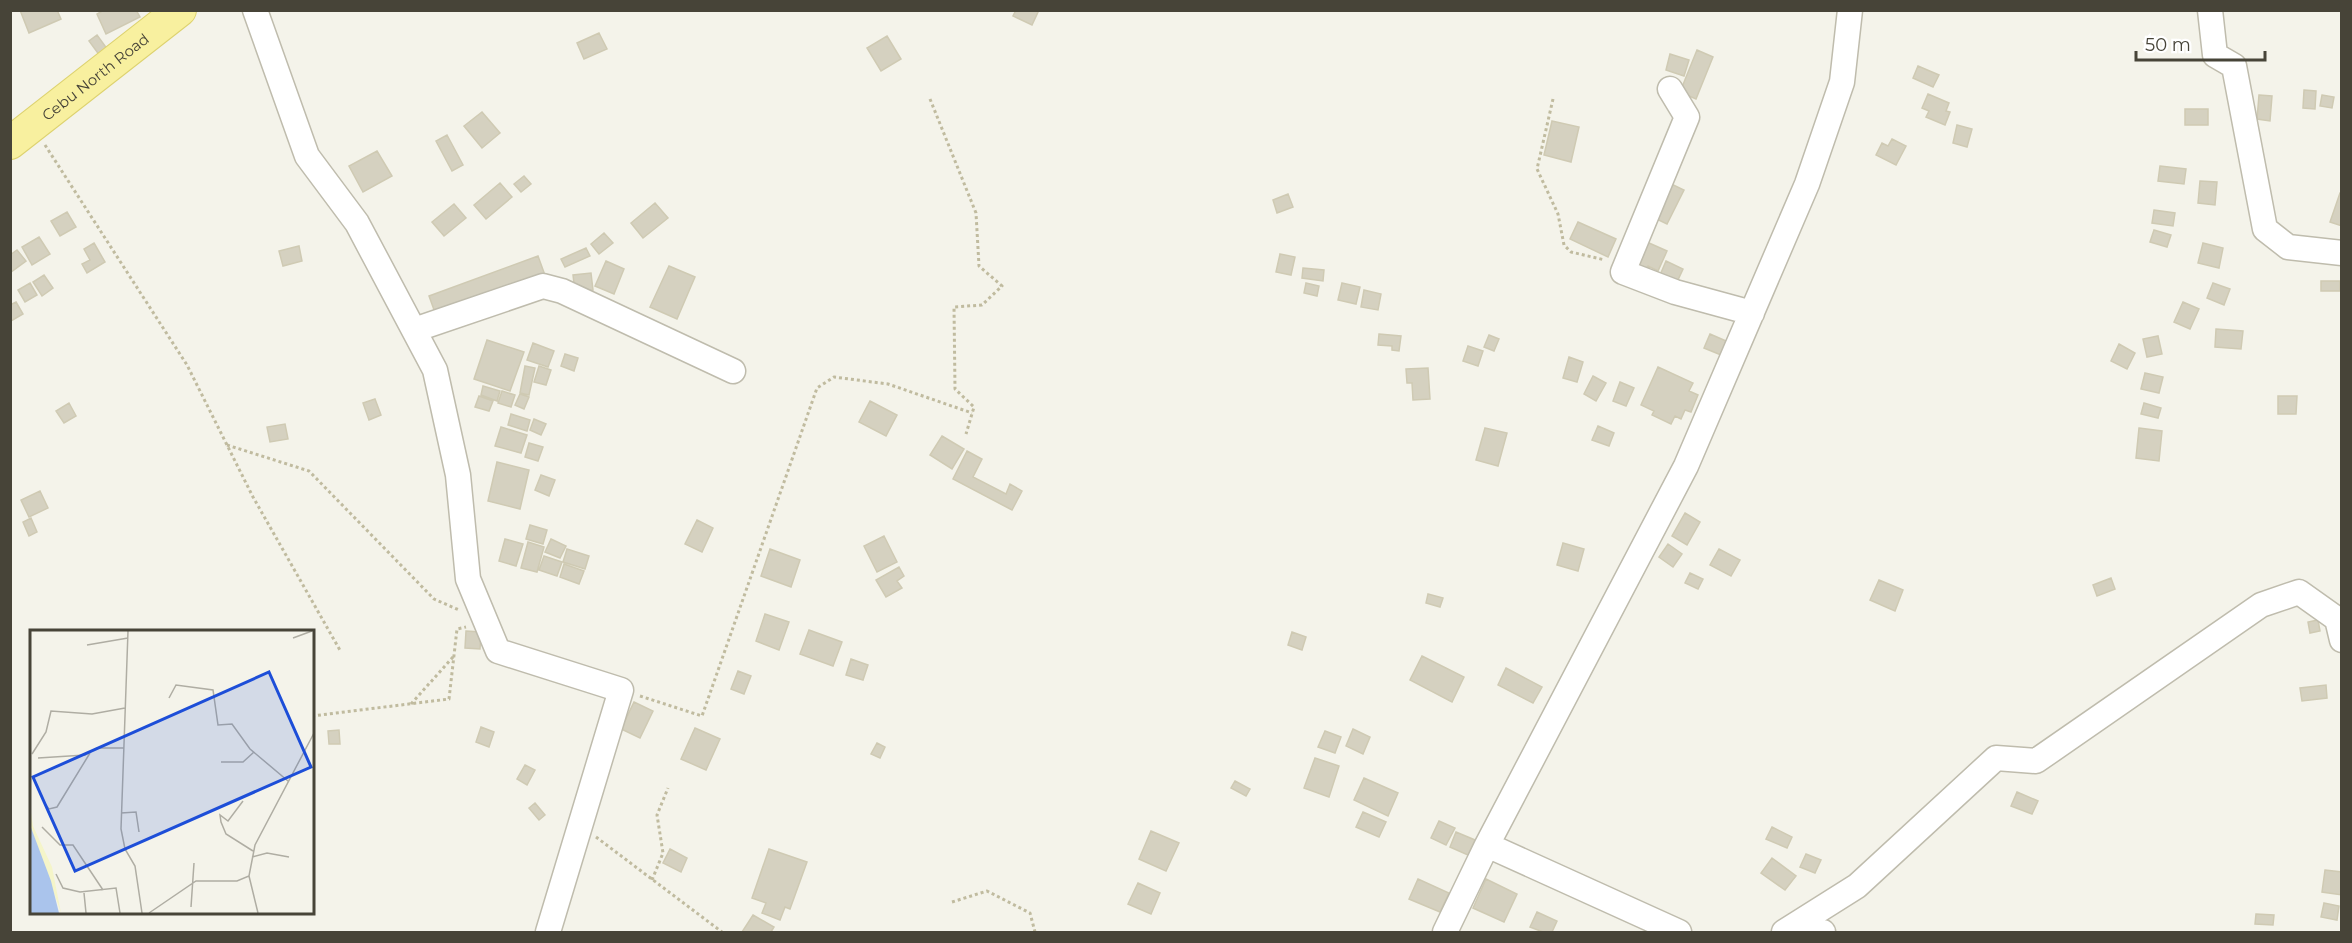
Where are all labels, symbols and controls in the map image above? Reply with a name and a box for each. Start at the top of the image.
scale bar [2136,24,2265,62]
street label: Cebu North Road [38,29,152,124]
text: 50 m [2145,34,2191,56]
inset map [30,630,314,913]

